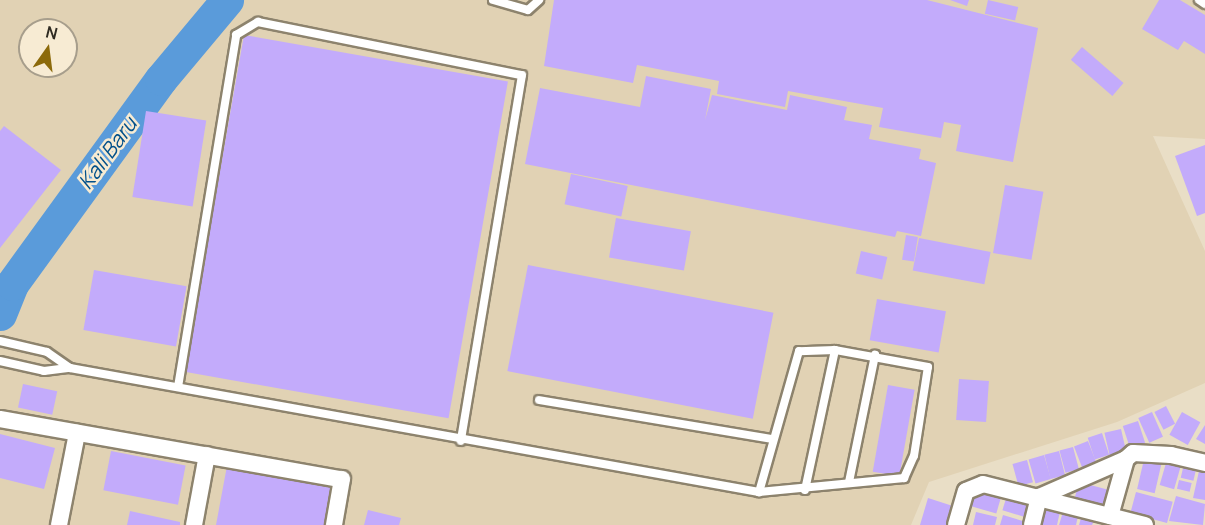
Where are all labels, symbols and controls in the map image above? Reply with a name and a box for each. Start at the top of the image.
north arrow [18,18,78,78]
text: N [44,20,60,45]
water label: Kali Baru [72,112,142,194]

